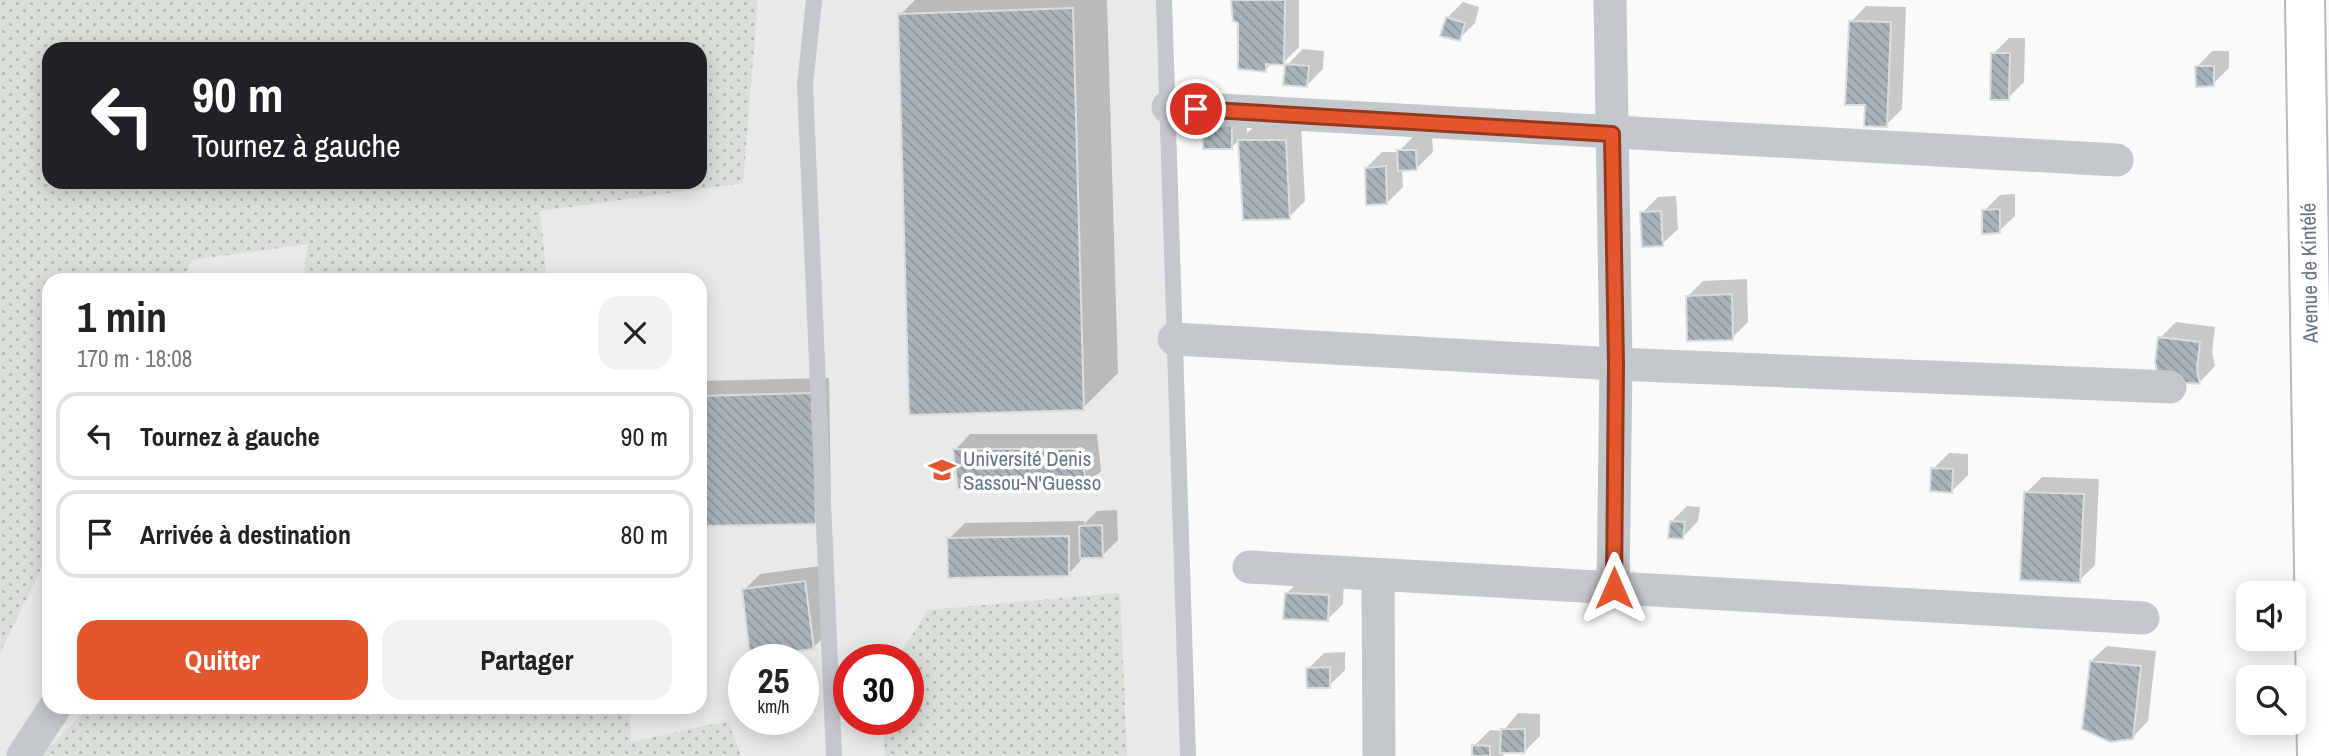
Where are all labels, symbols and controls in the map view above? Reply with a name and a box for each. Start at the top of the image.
text: 90 m [192,61,284,127]
icon: left [77,70,168,161]
pin [1166,79,1226,139]
icon: arrive [1177,90,1215,128]
text: Tournez à gauche [192,124,401,167]
street label: Avenue de Kintélé [2293,203,2325,344]
text: 1 min [77,289,167,345]
button: close [598,296,672,370]
text: 170 m · 18:08 [77,343,192,374]
icon: left [81,417,119,455]
text: Tournez à gauche [140,419,320,454]
text: 90 m [621,419,668,454]
place label: Université Denis Sassou-N'Guesso [963,444,1101,497]
school or university icon: Université Denis Sassou-N'Guesso [927,455,957,485]
icon: arrive [81,515,119,553]
text: Arrivée à destination [140,517,351,552]
text: 80 m [621,517,668,552]
position arrow [1577,551,1651,625]
map controls [2236,581,2306,735]
button: sound [2236,581,2306,651]
button: Quitter [77,620,368,700]
button: Partager [382,620,672,700]
speed limit sign: 30 [833,644,924,735]
text: 25 [758,657,789,704]
button: search [2236,665,2306,735]
text: km/h [758,694,790,719]

